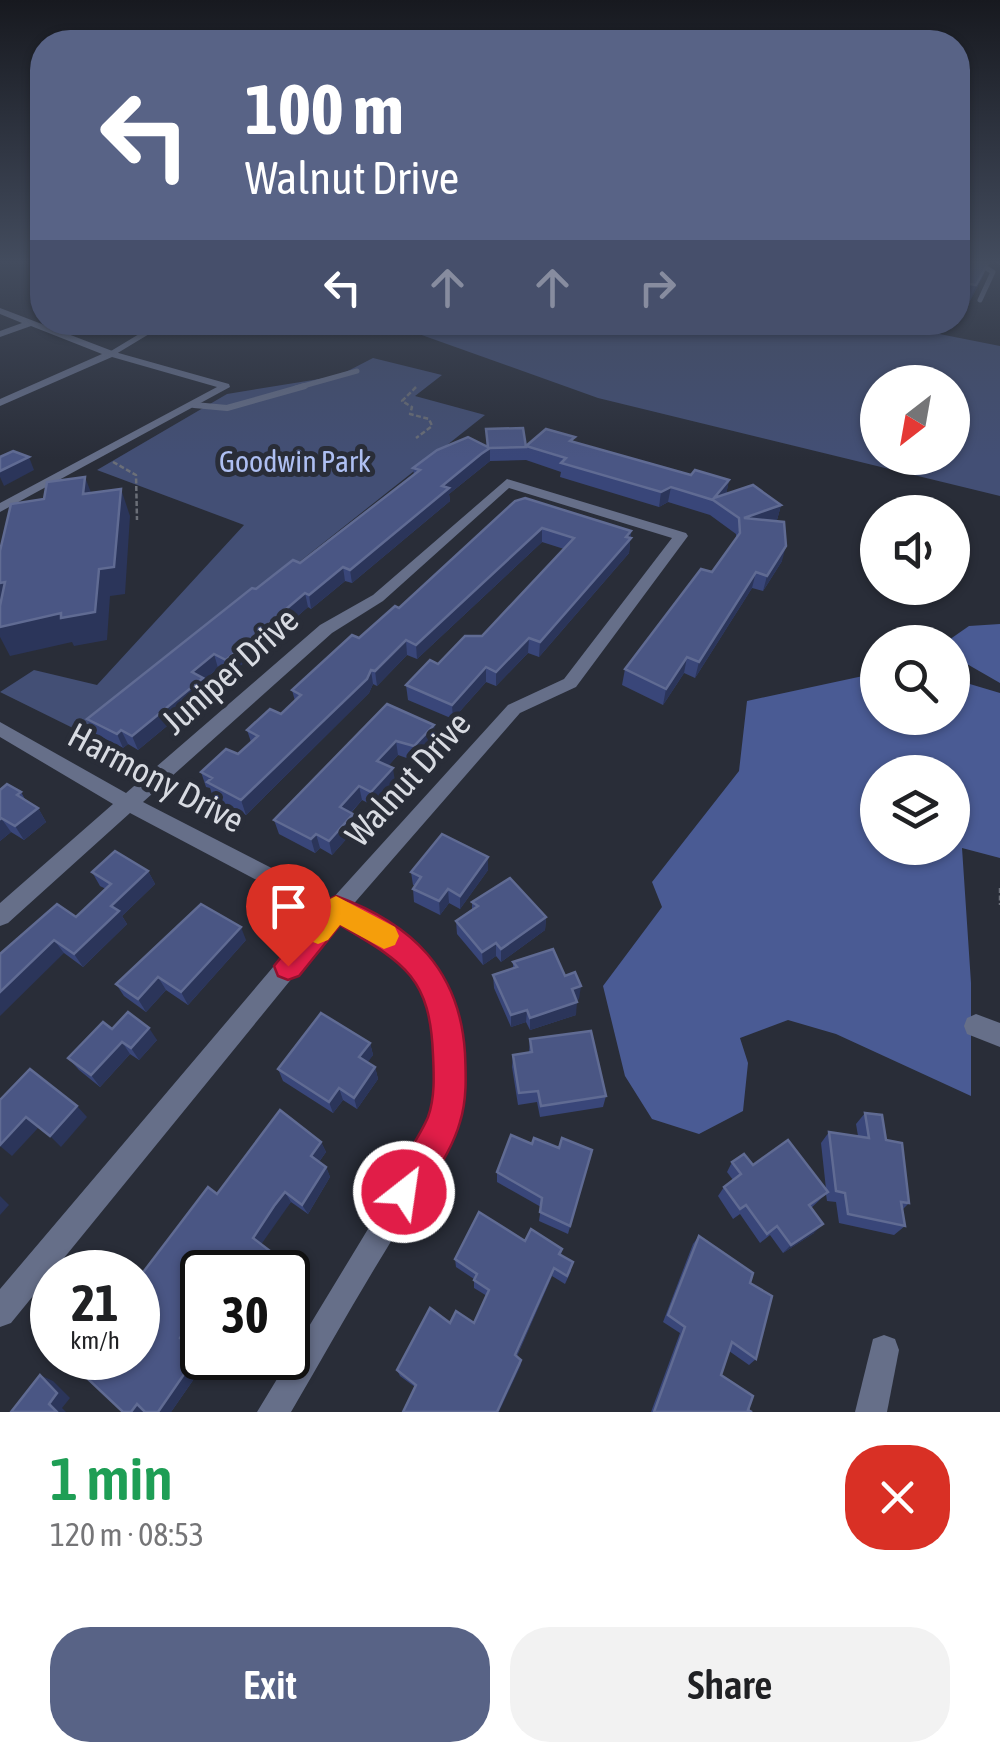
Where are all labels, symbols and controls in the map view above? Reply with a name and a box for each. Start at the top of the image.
text: 100 m [245,69,404,149]
icon: left [80,70,210,200]
text: Walnut Drive [245,152,459,204]
icon: left [315,260,370,315]
icon: ahead [420,260,475,315]
icon: ahead [525,260,580,315]
icon: right [630,260,685,315]
north arrow [860,365,970,475]
map controls [860,365,970,865]
park label: Goodwin Park [219,444,371,478]
button: sound [860,495,970,605]
street label: Juniper Drive [153,599,305,742]
button: search [860,625,970,735]
street label: Walnut Drive [337,703,478,854]
street label: Harmony Drive [62,714,251,840]
button: layers [860,755,970,865]
pin [246,864,331,967]
icon: arrive [261,879,316,934]
position arrow [352,1140,456,1244]
speed limit sign: 30 [180,1250,310,1380]
text: 21 [71,1274,118,1332]
text: km/h [70,1326,120,1354]
text: 1 min [50,1444,173,1513]
button: close [845,1445,950,1550]
text: 120 m · 08:53 [50,1516,204,1553]
button: Exit [50,1627,490,1742]
button: Share [510,1627,950,1742]

